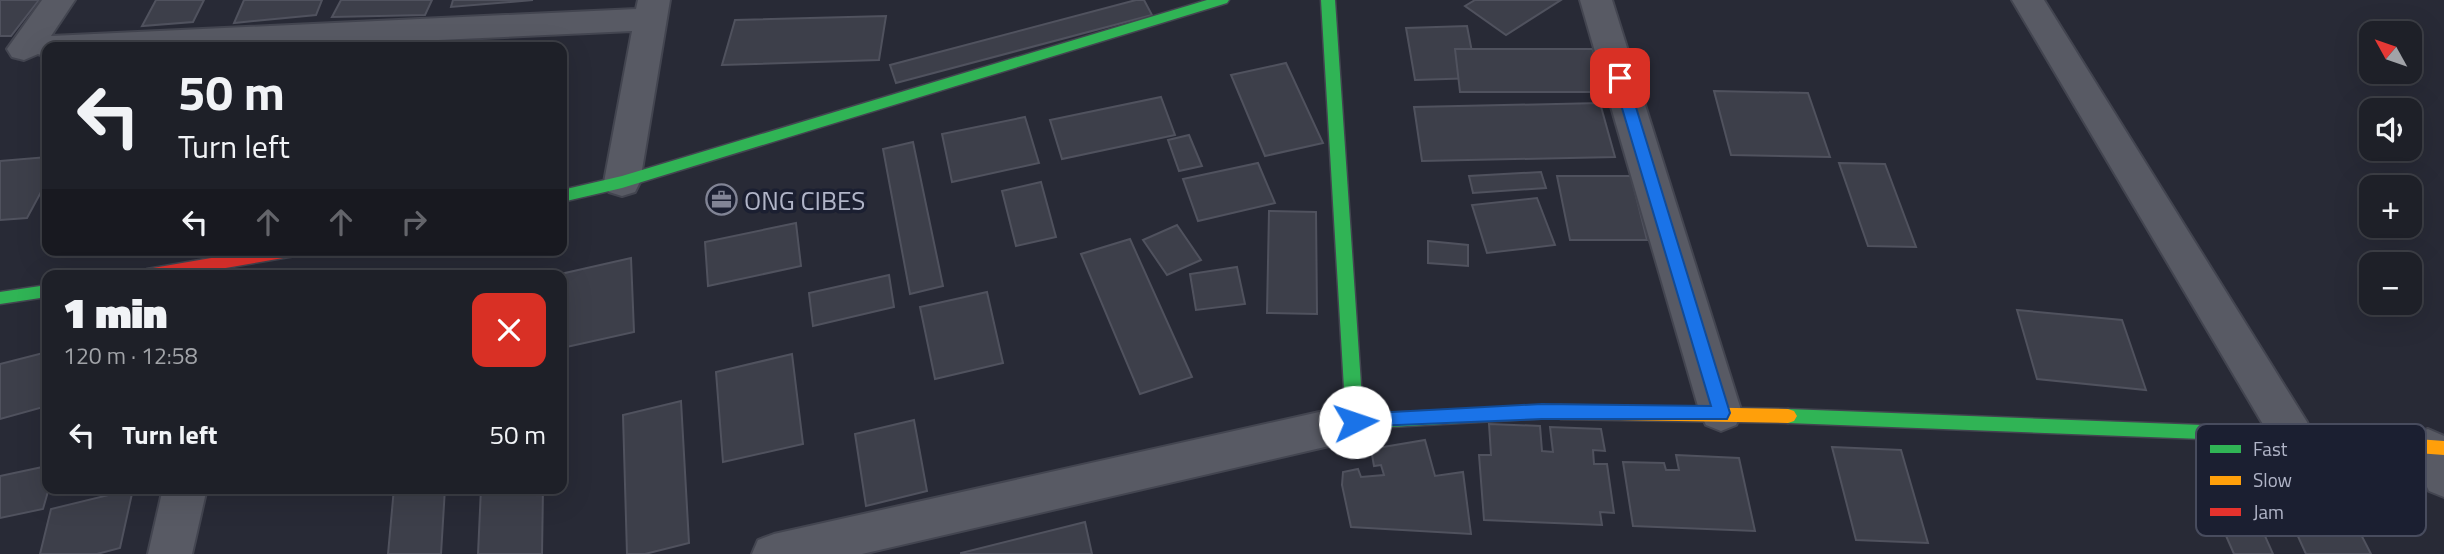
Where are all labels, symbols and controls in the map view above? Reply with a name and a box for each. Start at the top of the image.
north arrow [2359,21,2422,84]
map controls [2359,21,2422,315]
pin [1590,48,1650,108]
text: 50 m [178,54,285,129]
icon: arrive [1601,59,1639,97]
icon: left [63,70,154,161]
button: sound [2359,98,2422,161]
text: Turn left [178,122,290,170]
button: + [2359,175,2422,238]
place label: ONG CIBES [744,181,865,220]
office icon: ONG CIBES [704,183,738,217]
icon: left [176,203,214,241]
icon: ahead [249,203,287,241]
icon: ahead [322,203,360,241]
icon: right [395,203,433,241]
button: − [2359,252,2422,315]
text: 1 min [63,280,167,344]
button: close [472,293,546,367]
text: 120 m · 12:58 [63,338,198,373]
position arrow [1318,385,1392,459]
text: Turn left [122,415,217,454]
text: 50 m [489,415,546,454]
icon: left [63,416,101,454]
legend [2196,424,2426,536]
text: Fast [2253,434,2288,463]
text: Slow [2253,465,2292,494]
text: Jam [2253,497,2284,526]

